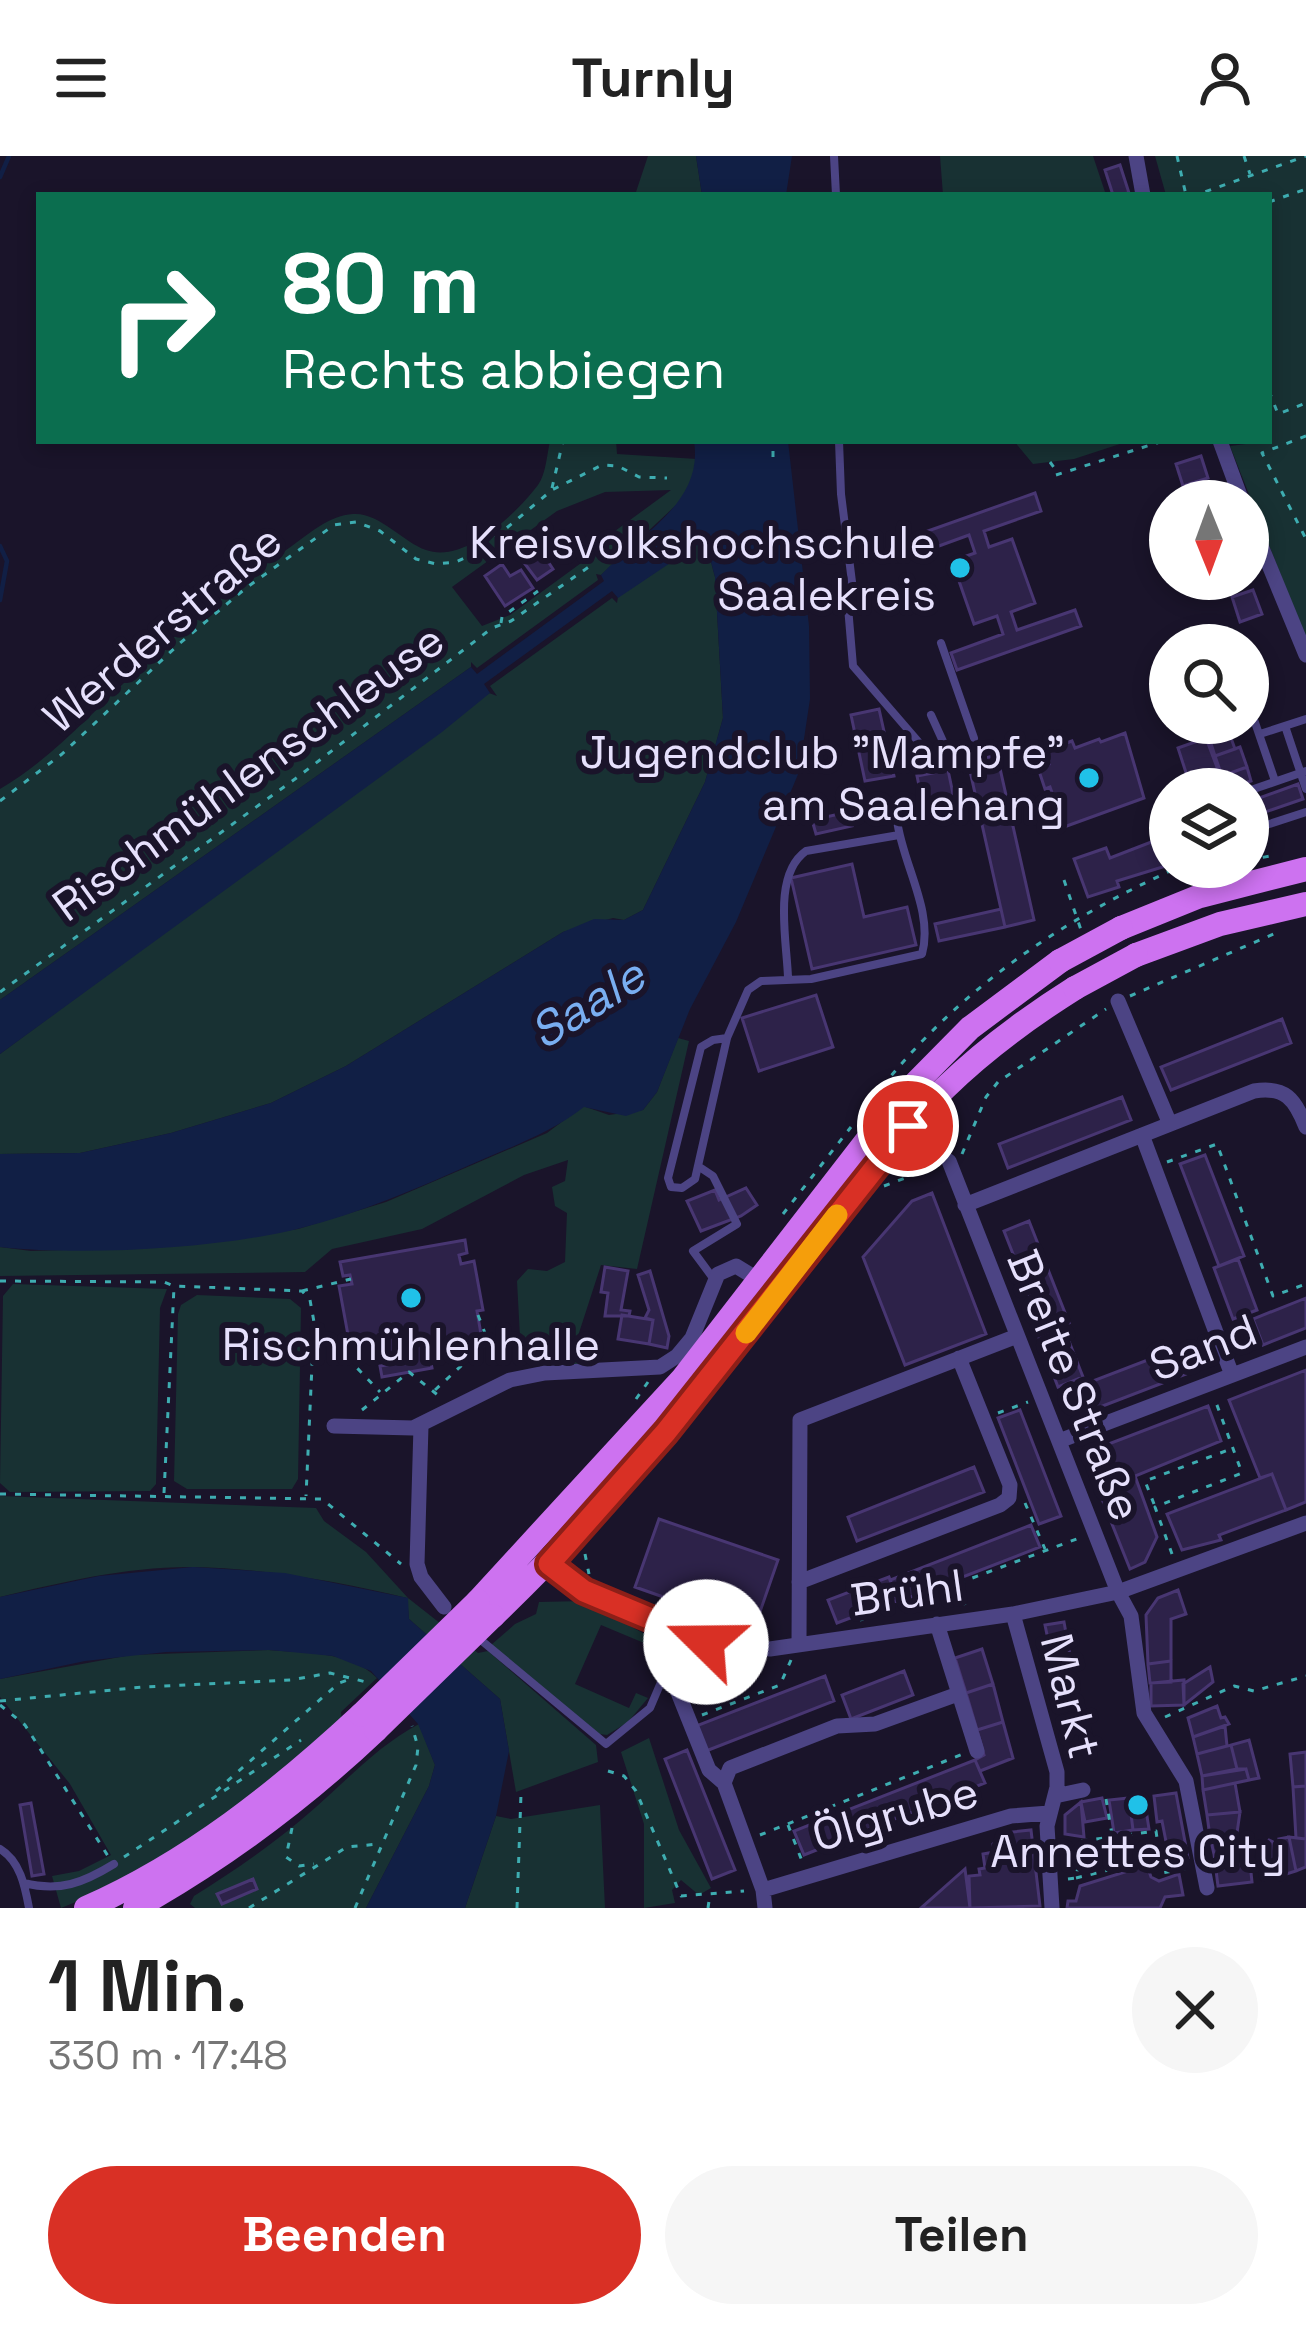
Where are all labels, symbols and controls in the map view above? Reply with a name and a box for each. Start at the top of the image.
text: Turnly [571,44,735,113]
icon: menu [48,45,114,111]
icon: person [1192,45,1258,111]
text: 80 m [282,230,480,338]
icon: right [84,240,240,396]
text: Rechts abbiegen [282,335,725,404]
north arrow [1149,480,1269,600]
map controls [1149,480,1269,888]
street label: Werderstraße [31,512,293,745]
place label: Kreisvolkshochschule Saalekreis [469,514,936,623]
marker: Kreisvolkshochschule Saalekreis [947,555,973,581]
street label: Rischmühlenschleuse [41,611,455,934]
button: search [1149,624,1269,744]
place label: Jugendclub "Mampfe" am Saalehang [580,724,1065,833]
marker: Jugendclub "Mampfe" am Saalehang [1076,765,1102,791]
button: layers [1149,768,1269,888]
water label: Saale [518,944,658,1062]
pin [857,1075,959,1177]
icon: arrive [875,1093,941,1159]
street label: Breite Straße [994,1242,1155,1529]
marker: Rischmühlenhalle [398,1285,424,1311]
street label: Sand [1142,1301,1265,1394]
place label: Rischmühlenhalle [222,1316,600,1373]
street label: Brühl [847,1556,967,1629]
position arrow [643,1579,769,1705]
street label: Markt [1028,1628,1113,1764]
street label: Ölgrube [805,1763,985,1864]
marker: Annettes City [1125,1792,1151,1818]
place label: Annettes City [990,1823,1286,1880]
text: 1 Min. [48,1940,247,2032]
button: close [1132,1947,1258,2073]
text: 330 m · 17:48 [48,2031,288,2080]
button: Beenden [48,2166,641,2304]
button: Teilen [665,2166,1258,2304]

